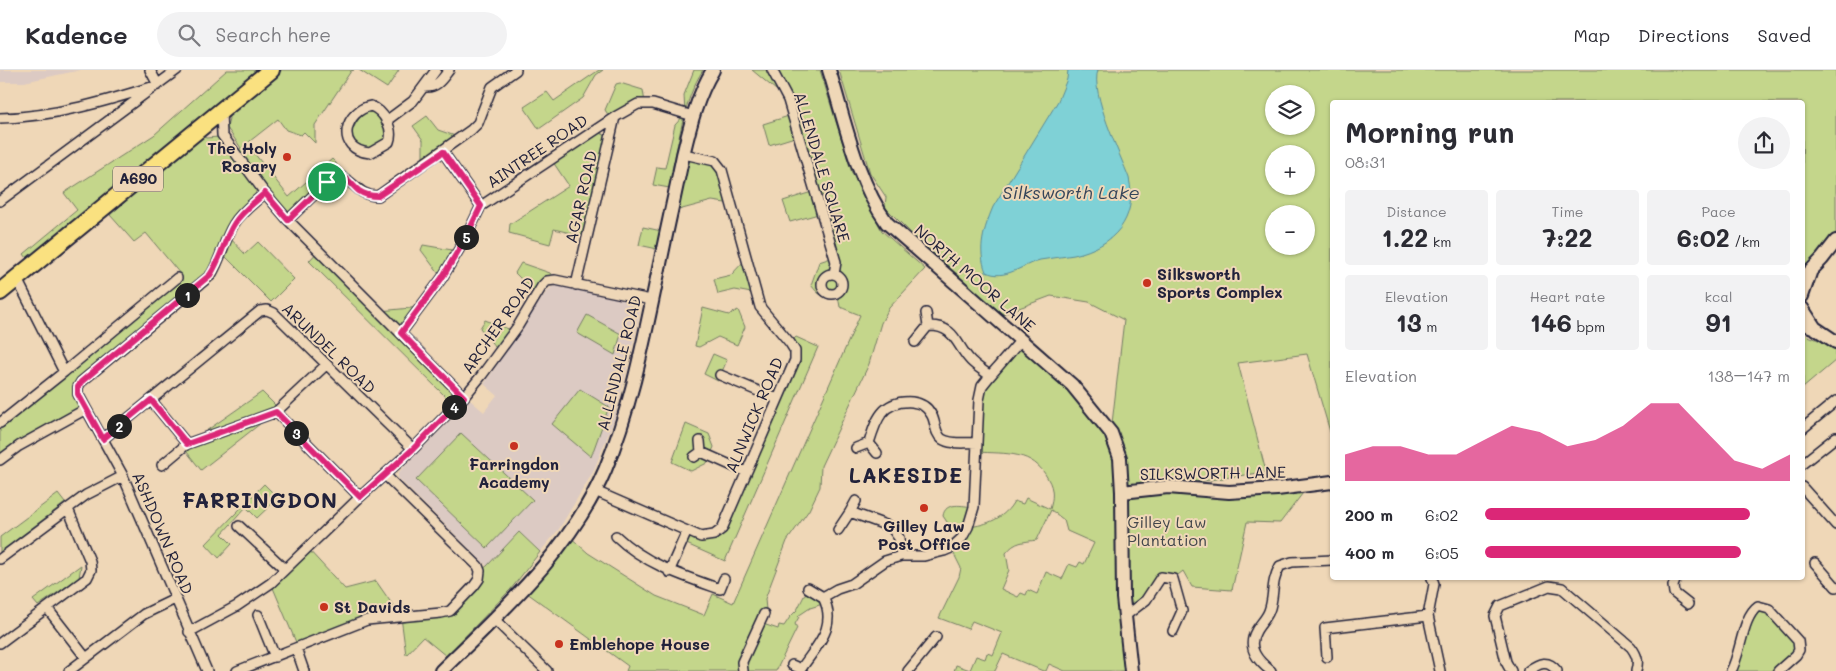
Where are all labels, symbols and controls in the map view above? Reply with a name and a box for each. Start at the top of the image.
search box [157,12,507,57]
text: Kadence [25,19,127,50]
icon: search [175,21,203,49]
text: Search here [215,22,331,47]
text: Map [1573,23,1610,47]
text: Directions [1638,23,1730,47]
text: Saved [1758,23,1811,47]
map controls [1265,85,1315,255]
button: layers [1265,85,1315,135]
street label: ALLENDALE SQUARE [790,89,855,245]
street label: AINTREE ROAD [482,109,591,192]
text: Morning run [1345,114,1514,150]
button: share [1738,117,1790,169]
place label: The Holy Rosary [207,137,277,176]
button: + [1265,145,1315,195]
street label: AGAR ROAD [560,149,601,245]
marker: The Holy Rosary [281,151,293,163]
text: 08:31 [1345,151,1386,172]
pin [306,161,348,203]
road number: A690 [113,166,163,192]
icon: arrive [313,168,341,196]
water label: Silksworth Lake [1002,180,1140,204]
text: Distance [1386,202,1447,221]
text: Time [1552,202,1583,221]
text: Pace [1701,202,1736,221]
button: − [1265,205,1315,255]
street label: NORTH MOOR LANE [910,219,1040,336]
text: 1.22 [1382,221,1428,253]
text: 7:22 [1543,221,1592,253]
text: 6:02 [1677,221,1730,253]
pin: 5 [454,224,478,250]
text: 5 [462,228,471,247]
text: km [1428,232,1451,251]
text: /km [1730,232,1760,251]
place label: Silksworth Sports Complex [1157,263,1283,302]
street label: ARCHER ROAD [456,272,539,377]
marker: Silksworth Sports Complex [1141,277,1153,289]
pin: 1 [174,282,200,308]
text: 1 [184,286,191,305]
text: Elevation [1385,287,1448,306]
text: Heart rate [1530,287,1605,306]
text: kcal [1705,287,1732,306]
street label: ALLENDALE ROAD [592,293,645,433]
street label: ARUNDEL ROAD [278,298,381,398]
text: 13 [1396,306,1422,338]
text: 146 [1530,306,1572,338]
text: 91 [1705,306,1732,338]
text: m [1422,317,1437,336]
text: bpm [1572,317,1605,336]
street label: ALNWICK ROAD [720,354,787,476]
text: Elevation [1345,365,1417,386]
text: 138–147 m [1707,365,1790,386]
pin: 4 [442,394,466,420]
text: 4 [450,398,459,417]
pin: 2 [106,414,132,438]
text: 2 [116,417,123,436]
pin: 3 [284,420,308,446]
text: 3 [292,424,301,443]
marker: Farringdon Academy [508,440,520,452]
place label: Farringdon Academy [469,453,559,492]
district label: LAKESIDE [849,461,963,488]
street label: SILKSWORTH LANE [1140,461,1286,484]
street label: ASHDOWN ROAD [128,468,199,597]
district label: FARRINGDON [182,486,338,513]
marker: Gilley Law Post Office [918,502,930,514]
text: 200 m [1345,504,1393,525]
text: 6:02 [1425,504,1458,525]
park label: Gilley Law Plantation [1127,511,1207,550]
place label: Gilley Law Post Office [878,515,970,554]
text: 400 m [1345,542,1394,563]
text: 6:05 [1425,542,1459,563]
place label: St Davids [334,596,410,617]
marker: St Davids [318,601,330,613]
place label: Emblehope House [569,633,710,654]
marker: Emblehope House [553,638,565,650]

